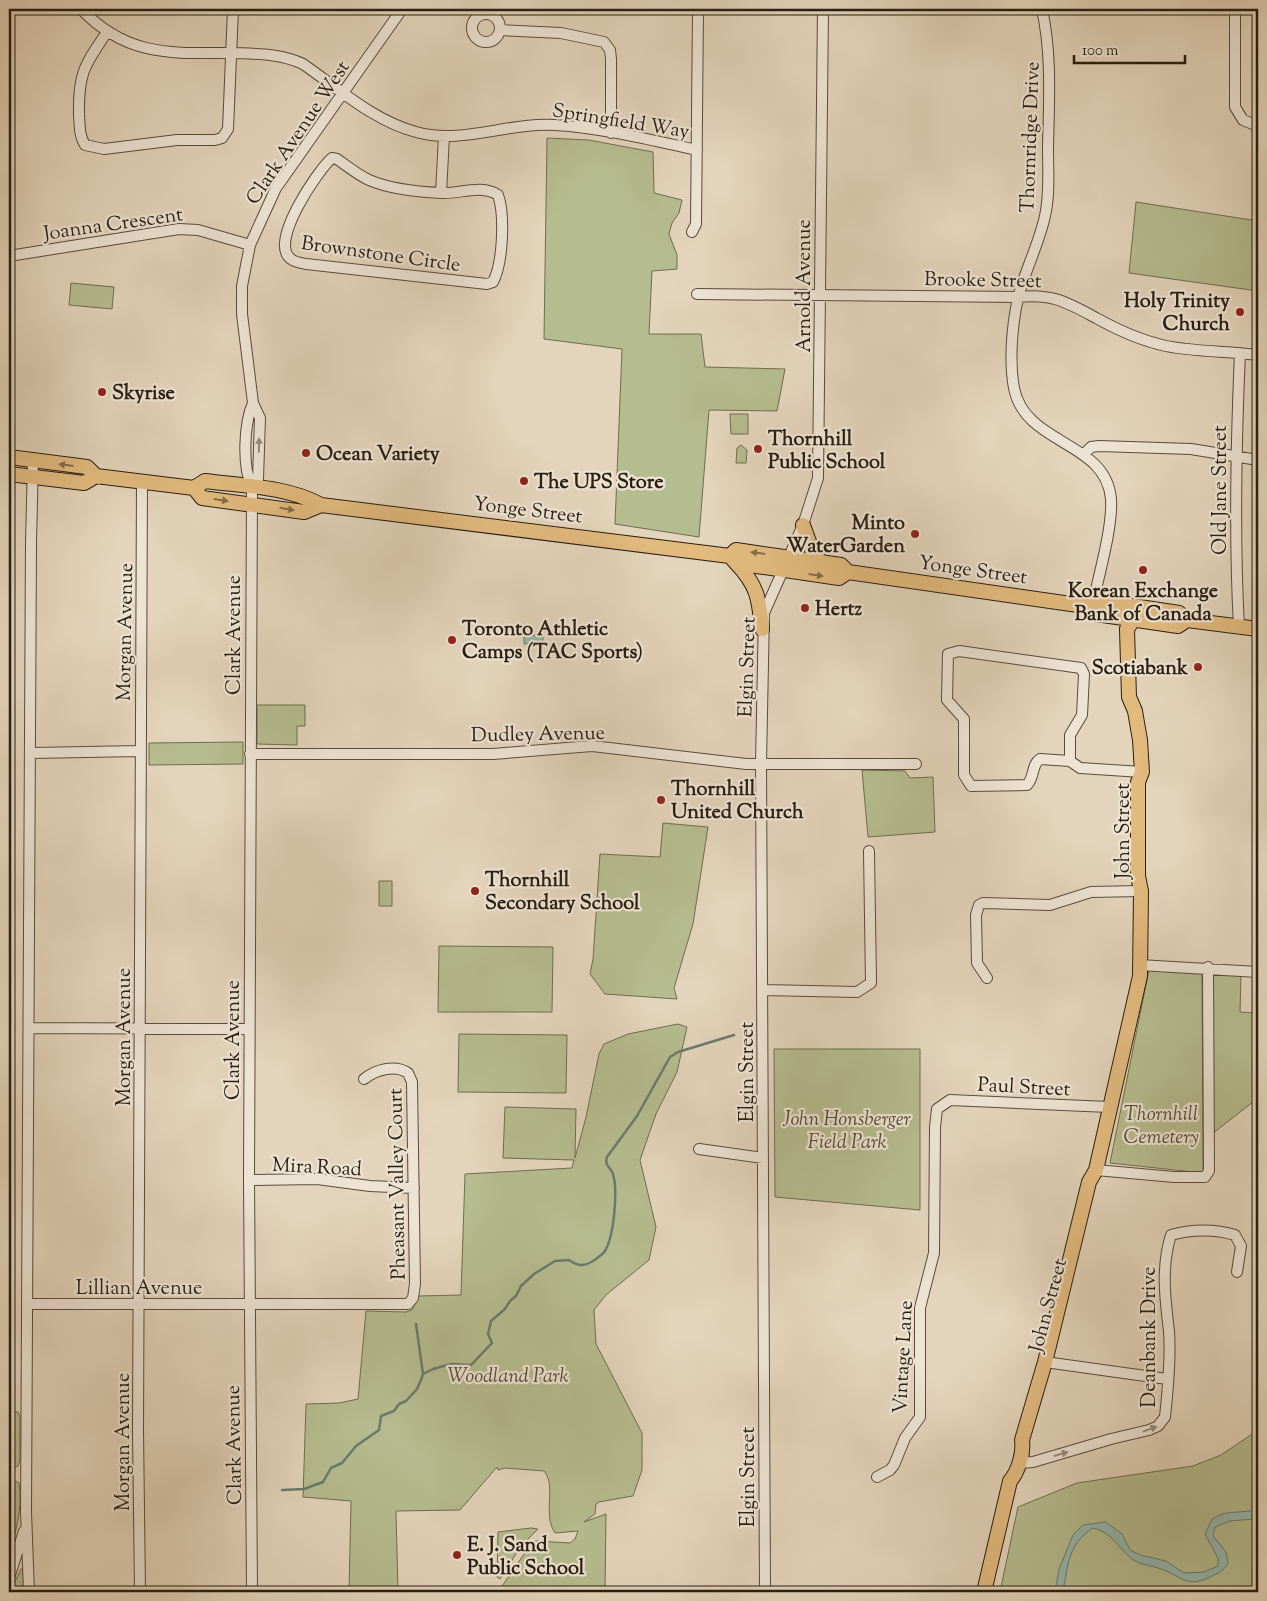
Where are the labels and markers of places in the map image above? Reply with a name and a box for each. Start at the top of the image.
place label: Holy Trinity Church [1124,288,1230,340]
marker: Holy Trinity Church [1234,306,1246,318]
place label: Skyrise [112,380,175,409]
marker: Skyrise [96,386,108,398]
place label: Thornhill Public School [768,426,886,478]
place label: Ocean Variety [316,441,440,470]
marker: Thornhill Public School [752,443,764,455]
marker: Ocean Variety [300,447,312,459]
place label: The UPS Store [534,469,663,498]
marker: The UPS Store [518,475,530,487]
place label: Minto WaterGarden [786,510,905,562]
marker: Minto WaterGarden [909,528,921,540]
marker: Korean Exchange Bank of Canada [1137,564,1149,576]
place label: Korean Exchange Bank of Canada [1068,578,1218,630]
place label: Hertz [815,596,862,625]
marker: Hertz [799,602,811,614]
place label: Toronto Athletic Camps (TAC Sports) [462,616,643,668]
marker: Toronto Athletic Camps (TAC Sports) [446,634,458,646]
place label: Scotiabank [1092,655,1188,684]
marker: Scotiabank [1192,661,1204,673]
place label: Thornhill United Church [671,776,804,828]
marker: Thornhill United Church [655,794,667,806]
place label: Thornhill Secondary School [485,867,640,919]
marker: Thornhill Secondary School [469,885,481,897]
place label: E. J. Sand Public School [467,1532,585,1584]
marker: E. J. Sand Public School [451,1549,463,1561]

